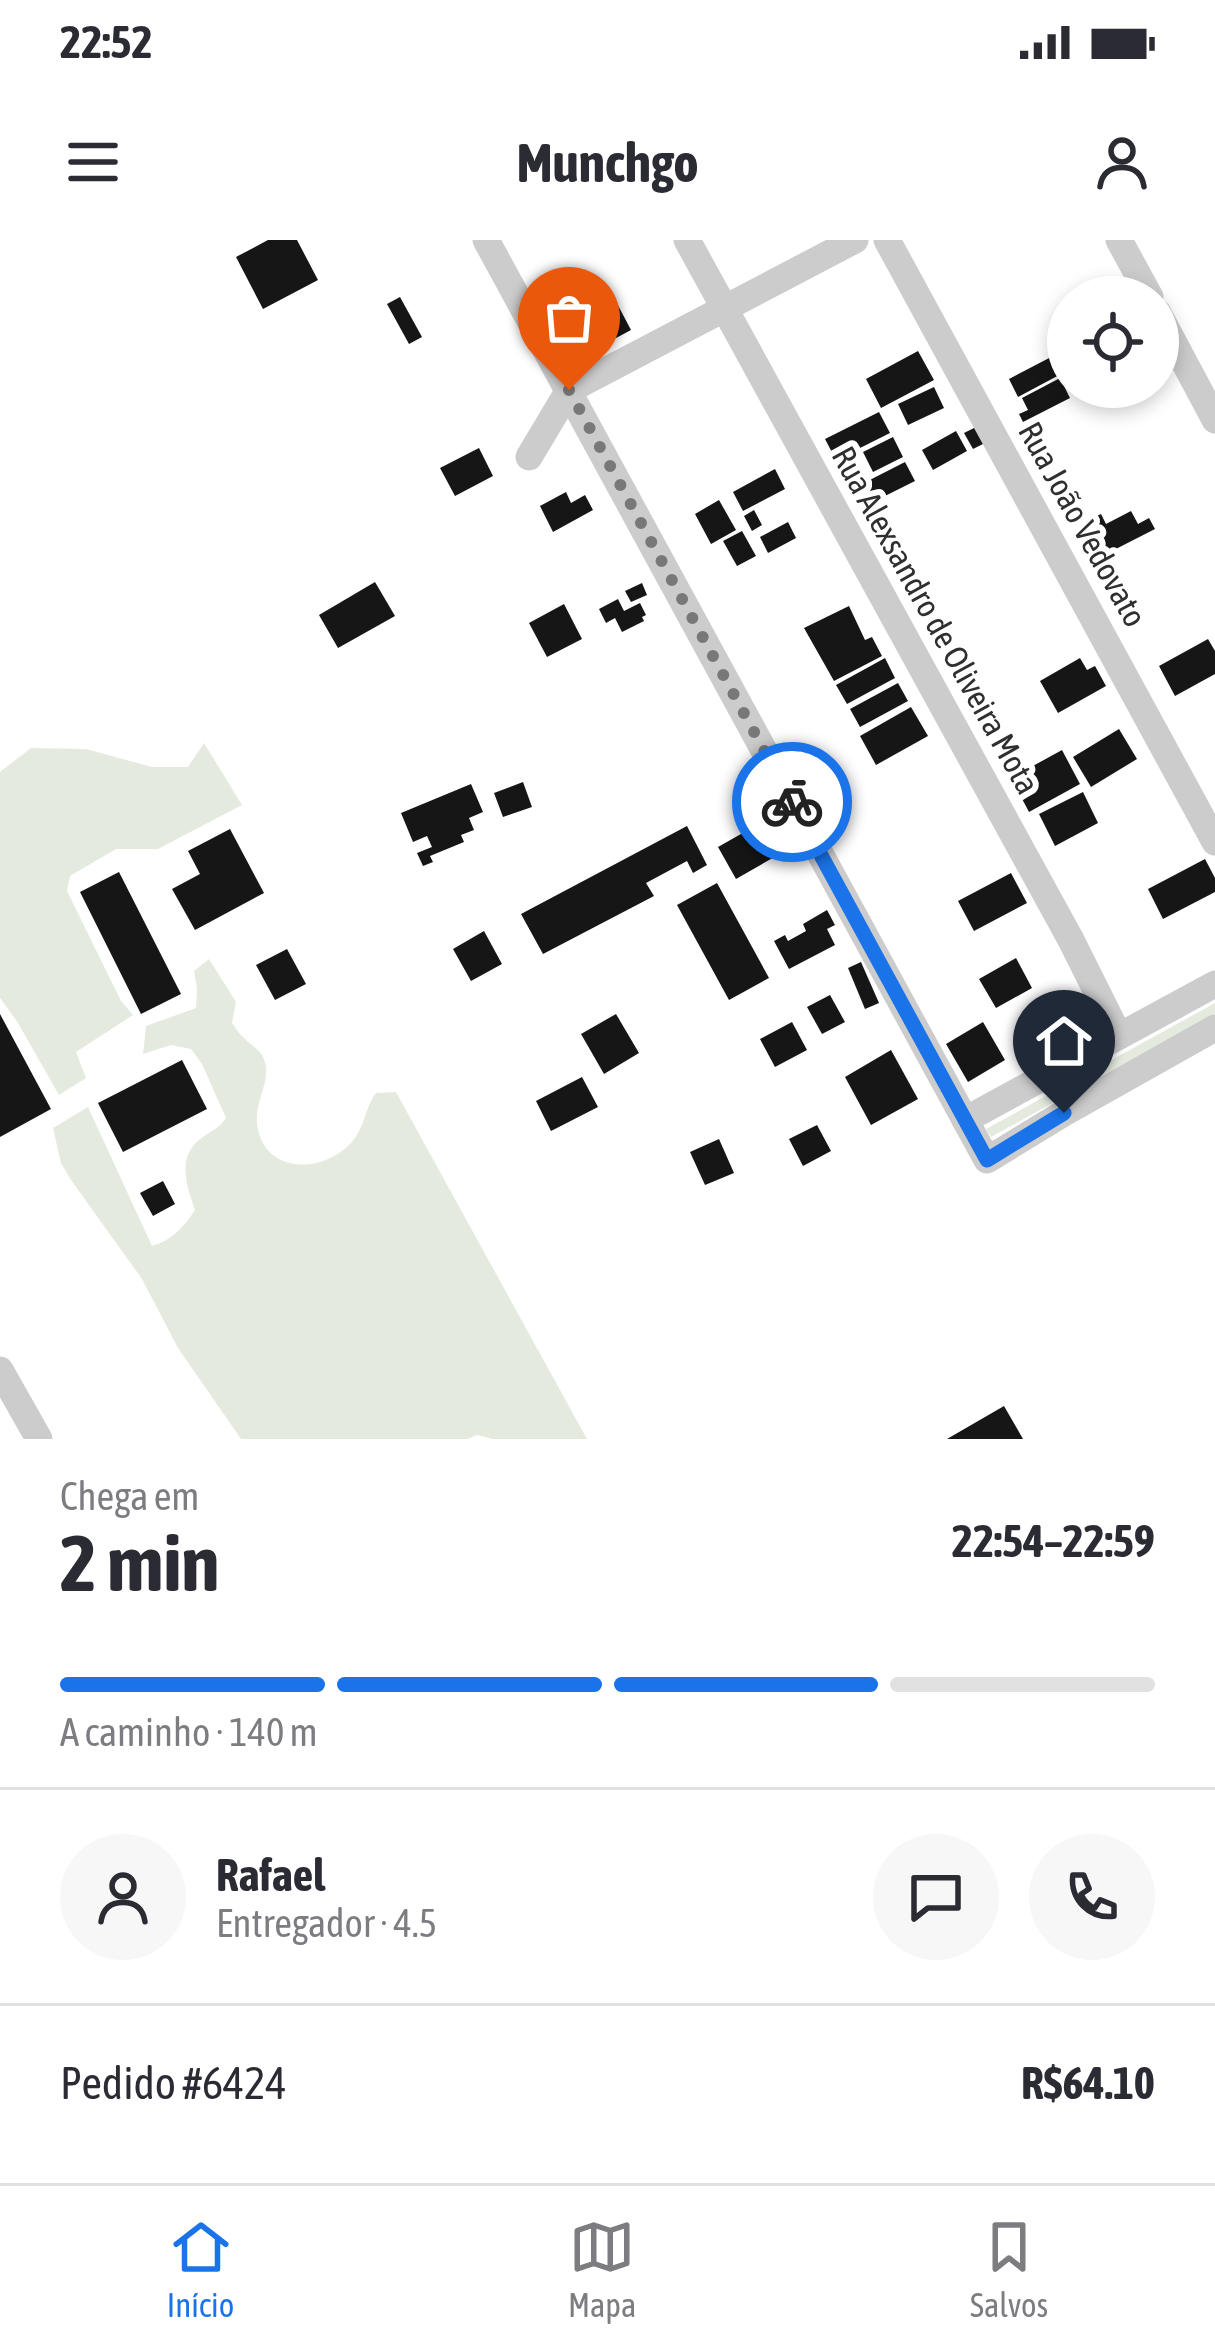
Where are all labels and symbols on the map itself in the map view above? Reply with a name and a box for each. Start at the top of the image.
pin [518,267,620,390]
street label: Rua João Vedovato [1011,415,1155,633]
street label: Rua Alexsandro de Oliveira Mota [825,440,1047,800]
courier [732,742,852,862]
pin [1013,990,1115,1113]

